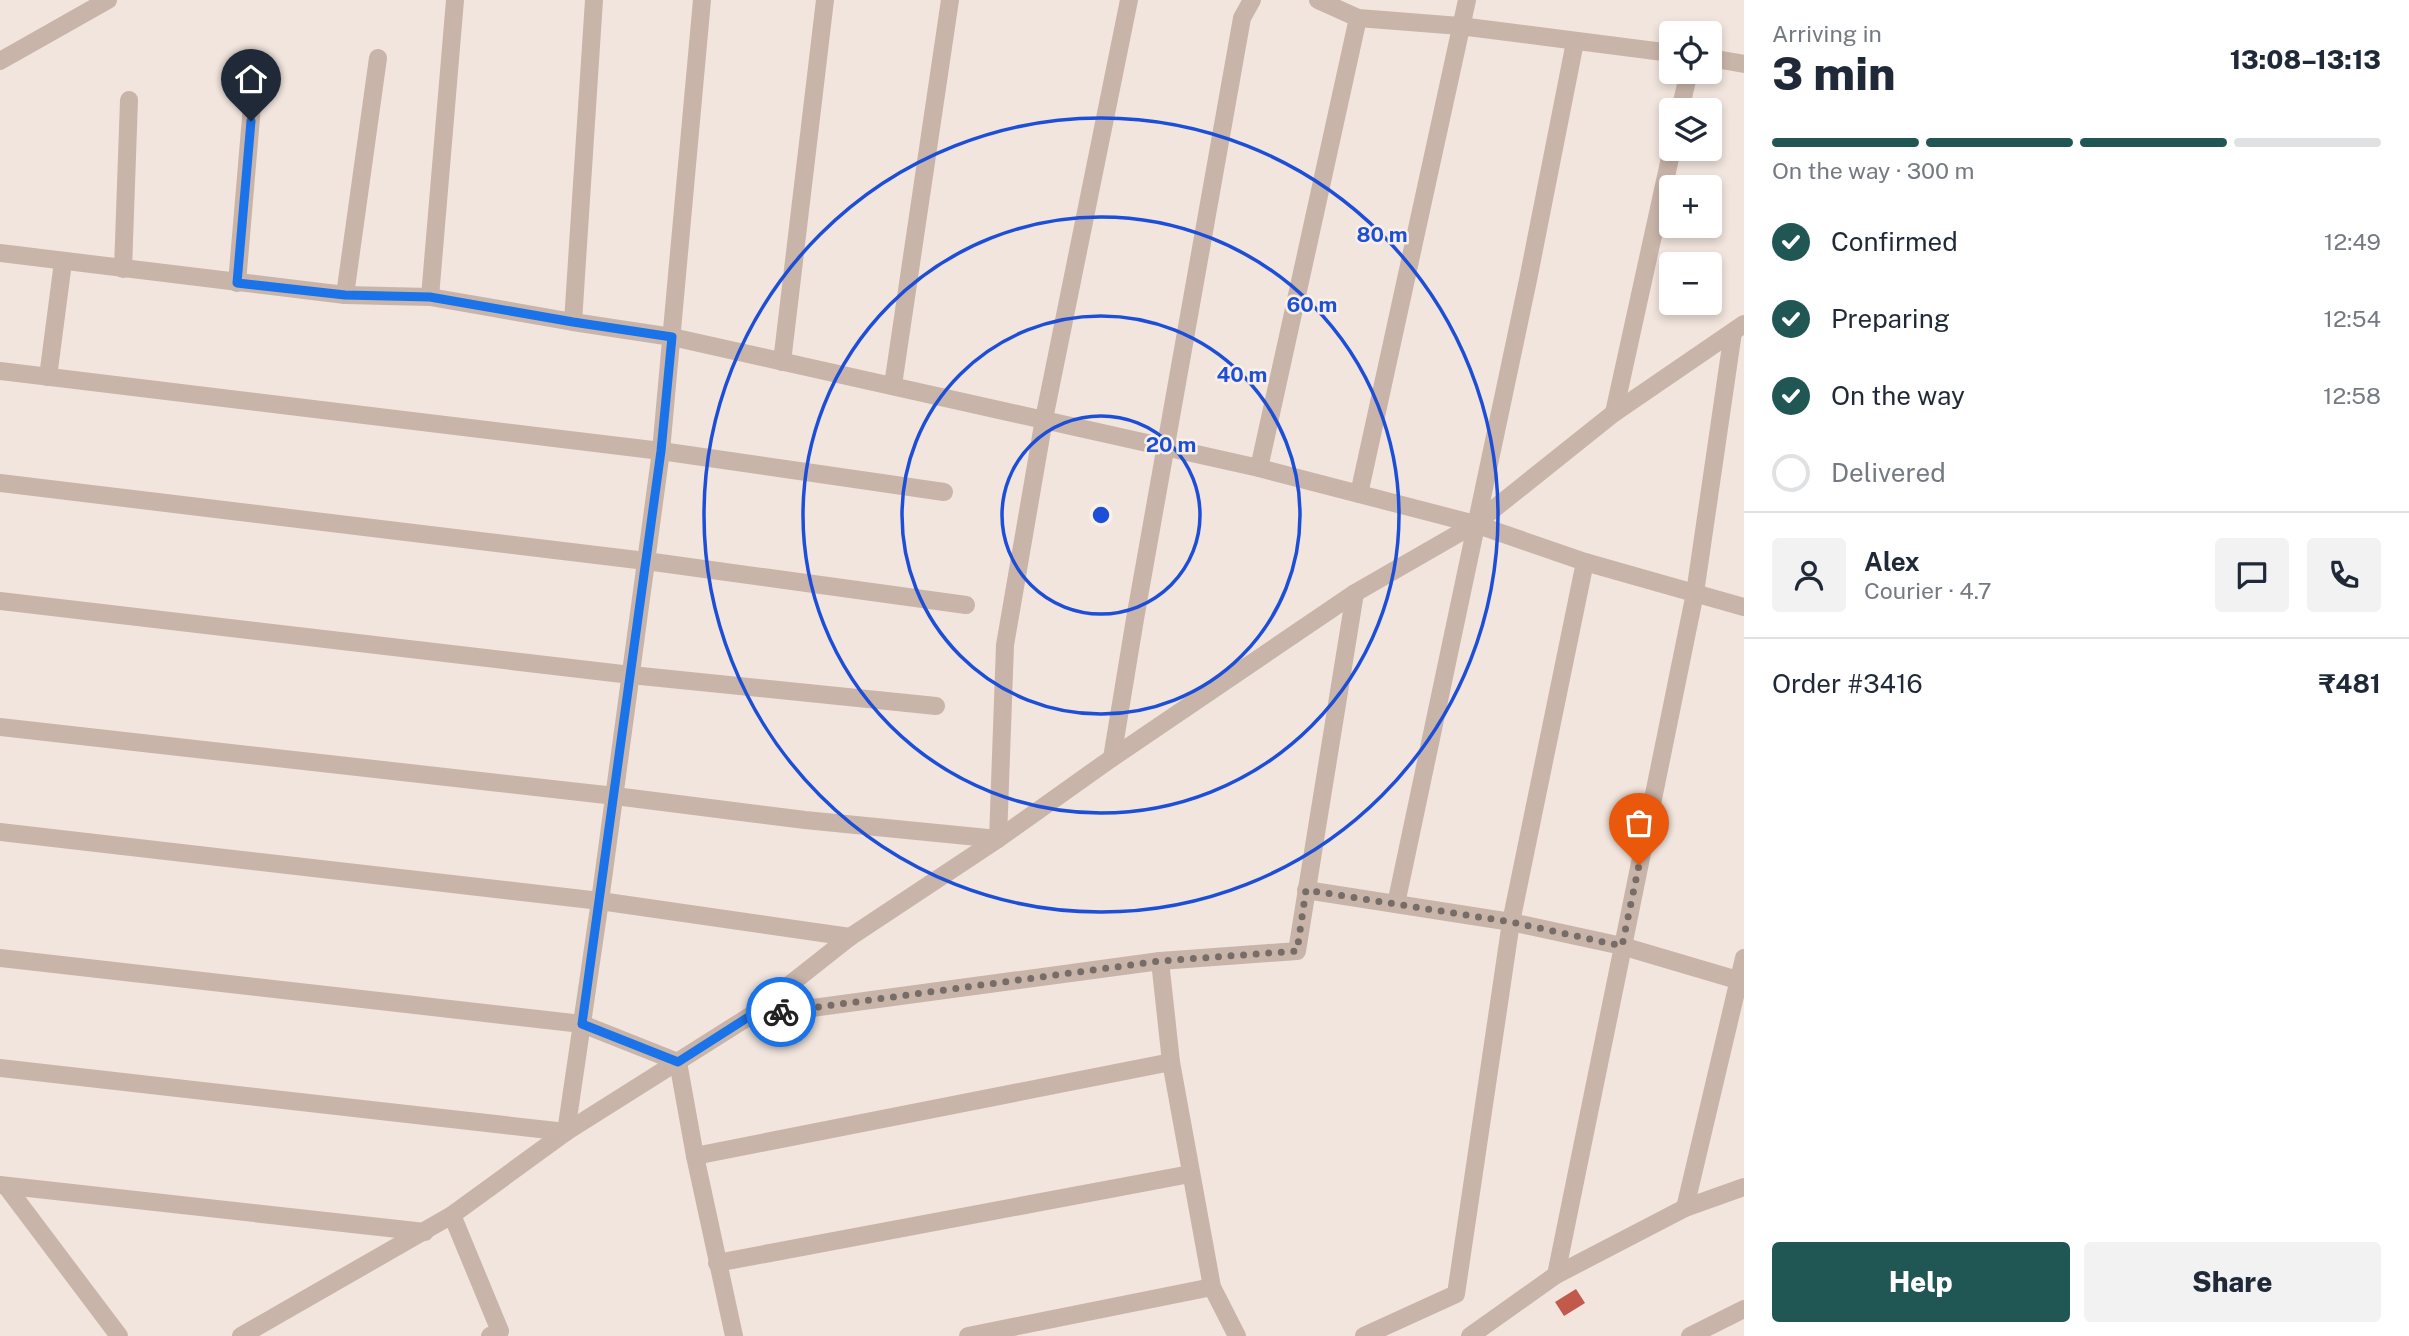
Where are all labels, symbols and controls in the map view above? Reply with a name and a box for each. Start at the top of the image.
text: Arriving in [1772,20,1882,47]
map controls [1659,21,1722,315]
button: locate [1659,21,1722,84]
text: 13:08–13:13 [2230,44,2381,75]
text: 3 min [1772,46,1896,100]
pin [221,49,281,121]
icon: home [232,60,270,98]
button: layers [1659,98,1722,161]
text: On the way · 300 m [1772,157,1974,184]
button: + [1659,175,1722,238]
text: 80 m [1356,222,1408,247]
icon: check [1772,223,1810,261]
text: Confirmed [1831,226,1958,257]
text: 12:49 [2324,228,2381,255]
button: − [1659,252,1722,315]
text: 60 m [1287,292,1337,317]
icon: check [1772,300,1810,338]
text: Preparing [1831,303,1950,334]
text: 12:54 [2324,305,2381,332]
text: 40 m [1217,362,1267,387]
icon: check [1772,377,1810,415]
text: On the way [1831,380,1965,411]
text: 12:58 [2323,382,2381,409]
text: 20 m [1146,432,1196,457]
text: Delivered [1831,457,1946,488]
centre of rings [1089,503,1113,527]
button: person [1772,538,1846,612]
button: chat [2215,538,2289,612]
button: phone [2307,538,2381,612]
text: Alex [1864,546,1920,577]
text: Courier · 4.7 [1864,577,1992,604]
text: Order #3416 [1772,668,1923,699]
text: ₹481 [2319,668,2381,699]
pin [1609,793,1669,865]
icon: bag [1620,804,1658,842]
courier [746,977,816,1047]
icon: bike [762,993,800,1031]
button: Help [1772,1242,2070,1322]
button: Share [2084,1242,2381,1322]

